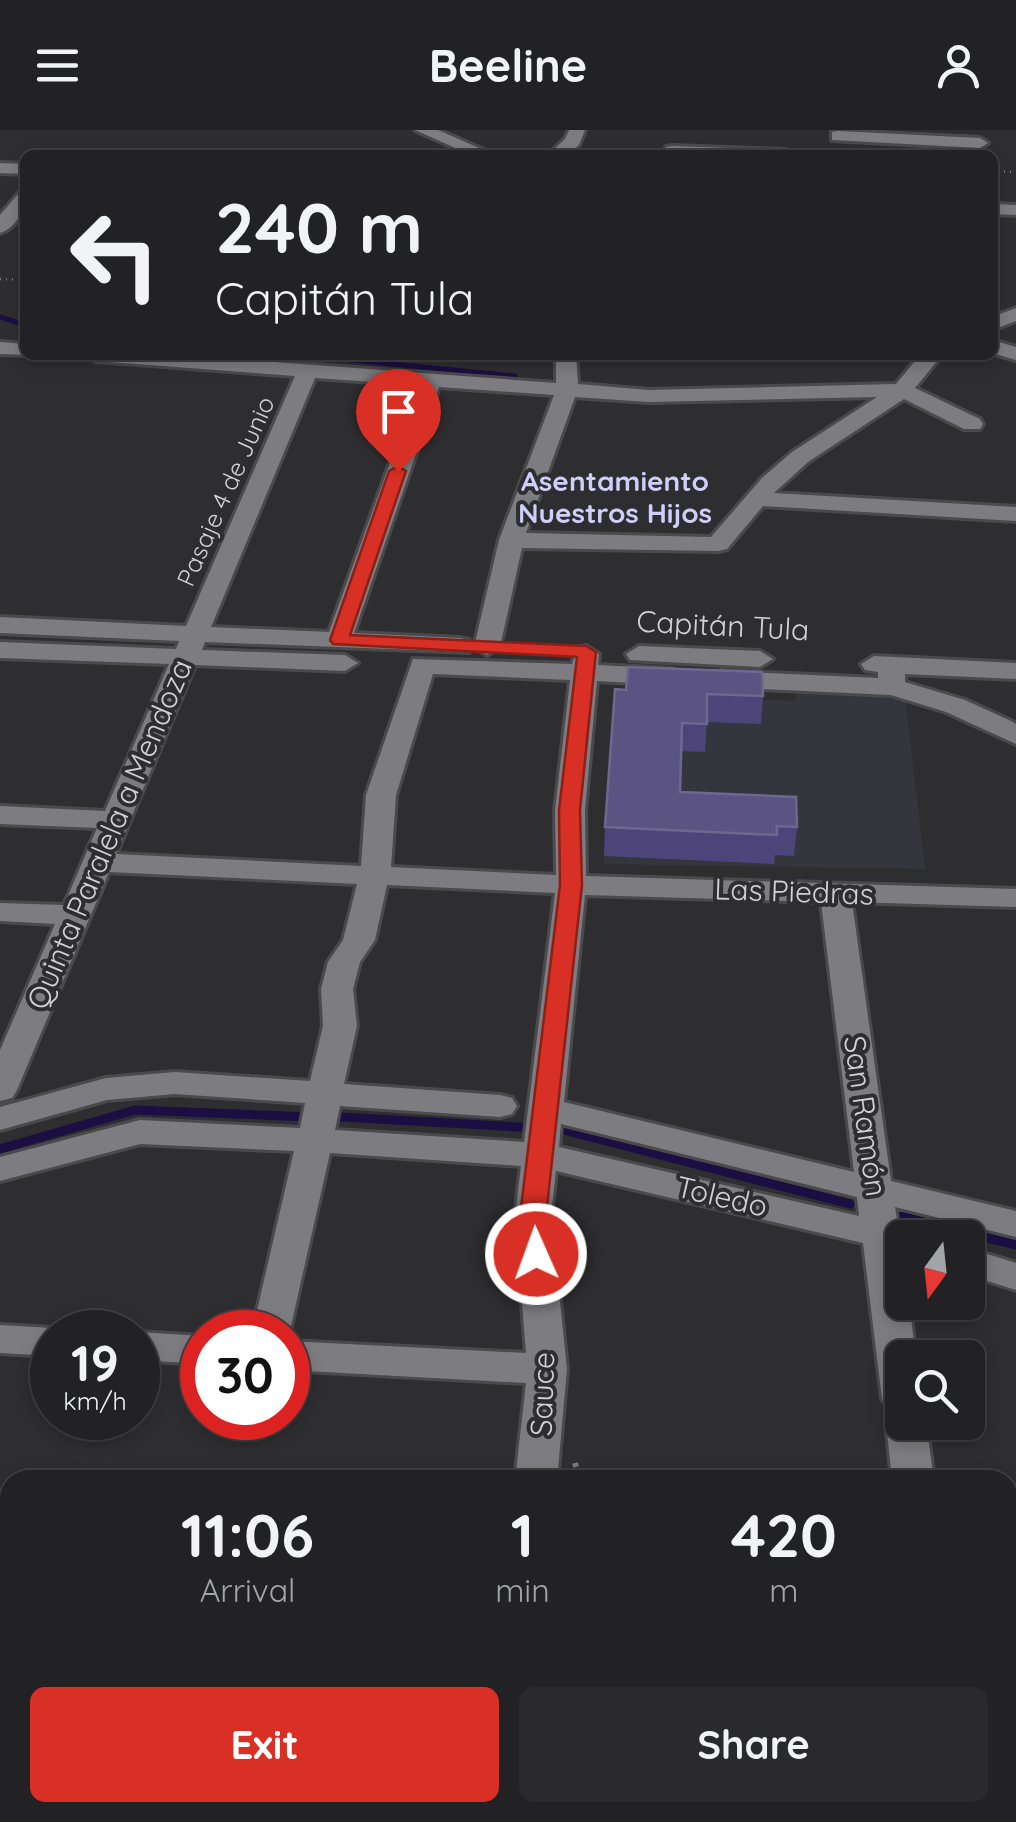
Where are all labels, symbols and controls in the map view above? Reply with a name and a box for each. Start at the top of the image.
text: Beeline [429,37,587,93]
icon: menu [30,38,85,93]
icon: person [931,38,986,93]
text: 240 m [215,183,423,271]
icon: left [50,190,180,320]
text: Capitán Tula [215,270,474,326]
pin [356,369,441,472]
icon: arrive [371,384,426,439]
street label: Pasaje 4 de Junio [169,391,281,591]
district label: Asentamiento Nuestros Hijos [518,463,712,530]
street label: Capitán Tula [636,602,810,648]
street label: Quinta Paralela a Mendoza [18,653,200,1015]
street label: Las Piedras [714,869,874,913]
street label: San Ramón [836,1033,896,1199]
street label: Toledo [673,1167,771,1225]
position arrow [484,1202,588,1306]
north arrow [885,1220,985,1320]
map controls [885,1220,985,1440]
speed limit sign: 30 [180,1310,310,1440]
text: 19 [71,1331,119,1394]
button: search [885,1340,985,1440]
street label: Sauce [522,1351,562,1437]
text: km/h [63,1385,127,1416]
text: 11:06 [181,1497,314,1572]
text: 1 [511,1497,534,1572]
text: 420 [731,1497,837,1572]
text: Arrival [200,1570,295,1610]
text: min [495,1570,550,1610]
text: m [769,1570,798,1610]
button: Exit [30,1687,499,1802]
button: Share [519,1687,988,1802]

